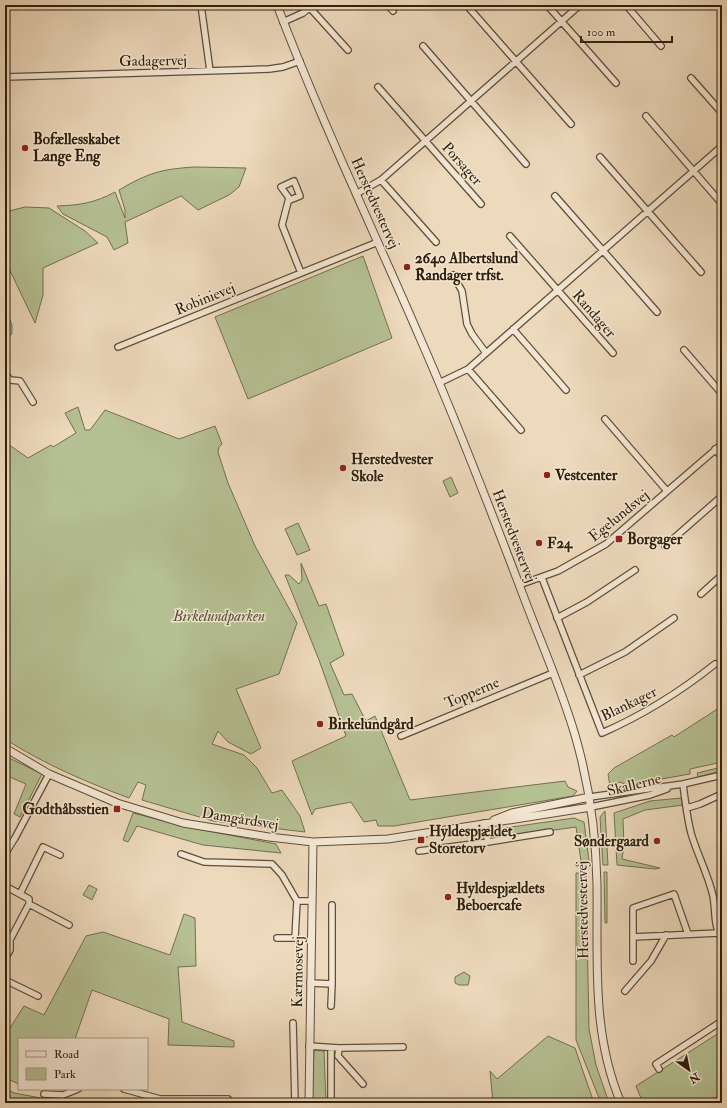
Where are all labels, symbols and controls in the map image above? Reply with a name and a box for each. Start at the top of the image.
scale bar [581,18,672,44]
text: 100 m [587,25,616,40]
street label: Gadagervej [119,51,187,71]
place label: Bofællesskabet Lange Eng [33,130,120,167]
street label: Porsager [438,138,487,190]
marker: Bofællesskabet Lange Eng [20,143,30,153]
street label: Herstedvestervej [346,154,404,252]
place label: 2640 Albertslund Randager trfst. [415,249,519,286]
marker: 2640 Albertslund Randager trfst. [402,262,412,272]
street label: Robinievej [172,278,238,320]
street label: Randager [568,286,620,342]
place label: Herstedvester Skole [351,450,434,486]
marker: Herstedvester Skole [338,463,348,473]
place label: Vestcenter [554,466,618,485]
marker: Vestcenter [542,470,552,480]
street label: Egelundsvej [585,486,653,546]
street label: Herstedvestervej [488,487,540,585]
place label: Borgager [627,530,683,550]
place label: F24 [547,534,573,553]
marker: Borgager [614,534,624,544]
marker: F24 [534,538,544,548]
park label: Birkelundparken [172,607,265,626]
street label: Topperne [442,673,503,714]
street label: Blankager [598,682,660,726]
place label: Birkelundgård [328,715,414,735]
marker: Birkelundgård [315,719,325,729]
street label: Skallerne [605,769,663,801]
place label: Godthåbsstien [23,800,109,819]
marker: Godthåbsstien [112,804,122,814]
street label: Damgårdsvej [200,804,280,834]
place label: Hyldespjældet, Storetorv [429,822,517,858]
place label: Søndergaard [574,832,650,852]
marker: Hyldespjældet, Storetorv [416,835,426,845]
marker: Søndergaard [652,836,662,846]
street label: Herstedvestervej [573,861,593,959]
place label: Hyldespjældets Beboercafe [456,879,545,915]
marker: Hyldespjældets Beboercafe [443,892,453,902]
street label: Kærmosevej [288,936,308,1008]
legend [18,1038,148,1090]
text: Road [54,1047,79,1062]
north arrow [669,1050,709,1090]
text: Park [54,1067,76,1082]
text: N [686,1069,703,1087]

